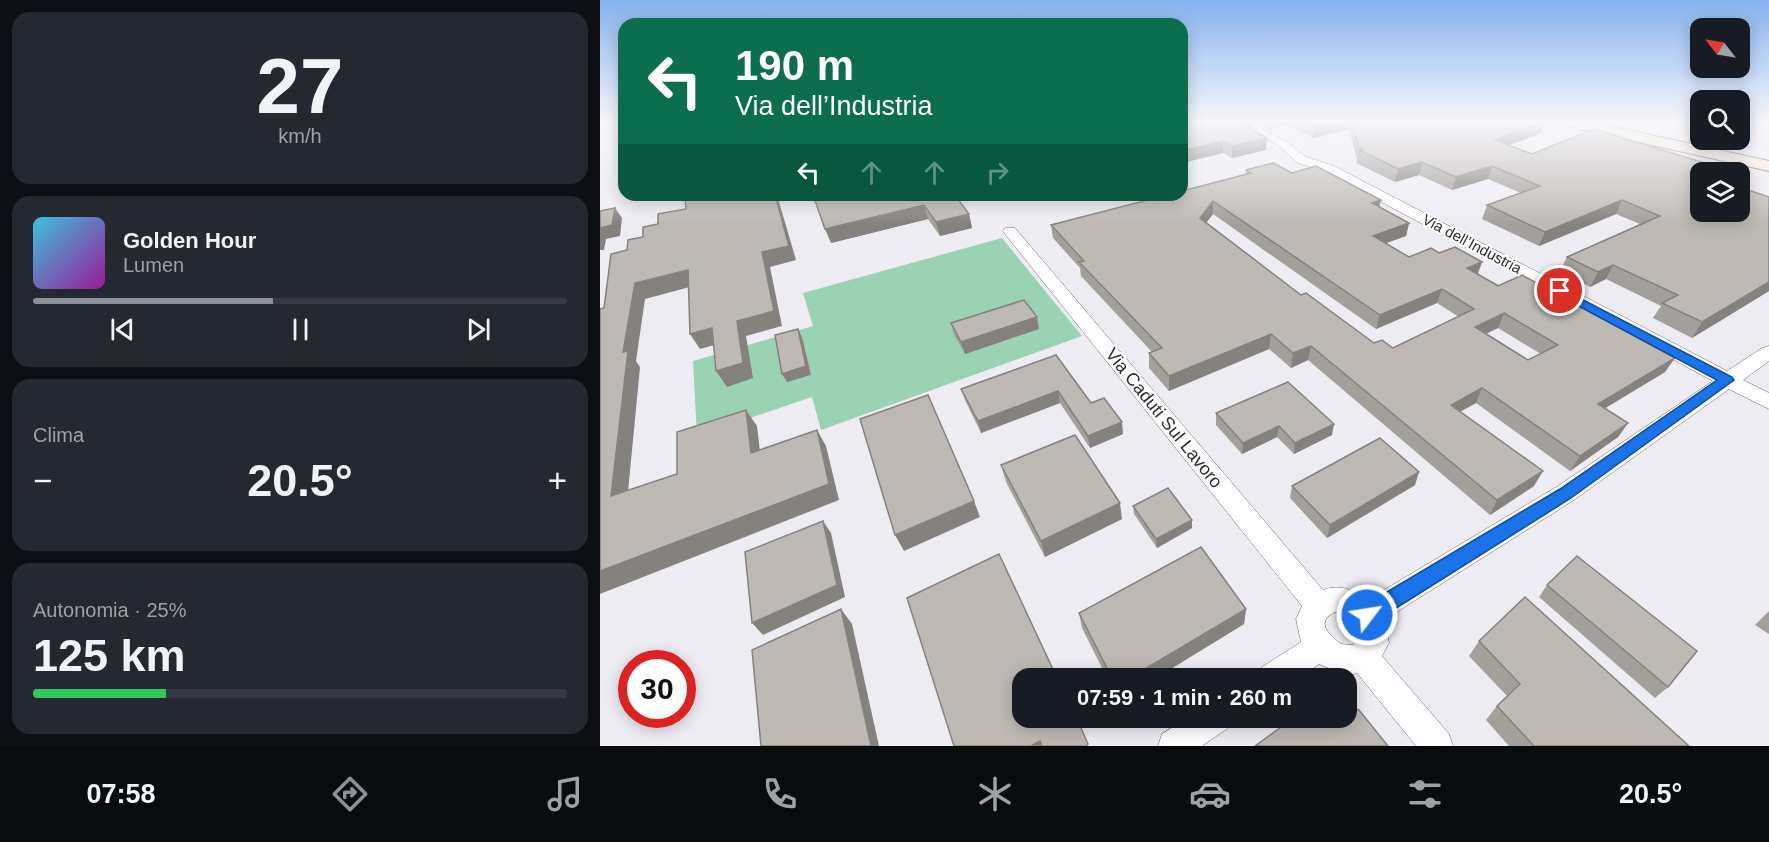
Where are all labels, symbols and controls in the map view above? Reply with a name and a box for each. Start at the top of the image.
north arrow [1690,18,1750,78]
map controls [1690,18,1750,222]
text: 27 [257,42,343,130]
icon: left [636,42,714,120]
text: 190 m [735,42,854,89]
button: search [1690,90,1750,150]
text: Via dell’Industria [735,91,933,121]
text: km/h [278,125,322,147]
icon: left [792,156,825,189]
icon: ahead [855,156,888,189]
icon: ahead [918,156,951,189]
icon: right [981,156,1014,189]
button: layers [1690,162,1750,222]
street label: Via dell’Industria [1420,210,1525,277]
text: Golden Hour [123,228,256,253]
text: Lumen [123,254,184,276]
pin [1534,265,1585,316]
icon: arrive [1543,274,1576,307]
icon: previous [106,313,139,346]
icon: pause [284,313,317,346]
icon: next [462,313,495,346]
street label: Via Caduti Sul Lavoro [1102,344,1226,492]
text: Clima [33,424,84,446]
text: 20.5° [247,455,353,506]
text: − [33,462,52,499]
text: + [548,462,567,499]
position arrow [1335,583,1399,647]
text: Autonomia · 25% [33,599,186,621]
text: 125 km [33,630,186,681]
speed limit sign: 30 [618,650,696,728]
text: 07:59 · 1 min · 260 m [1077,685,1292,710]
icon: directions [329,773,371,815]
icon: music [544,773,586,815]
icon: phone [759,773,801,815]
icon: climate [974,773,1016,815]
icon: car [1189,773,1231,815]
icon: filters [1404,773,1446,815]
text: 07:58 [87,779,156,809]
text: 20.5° [1619,779,1682,809]

